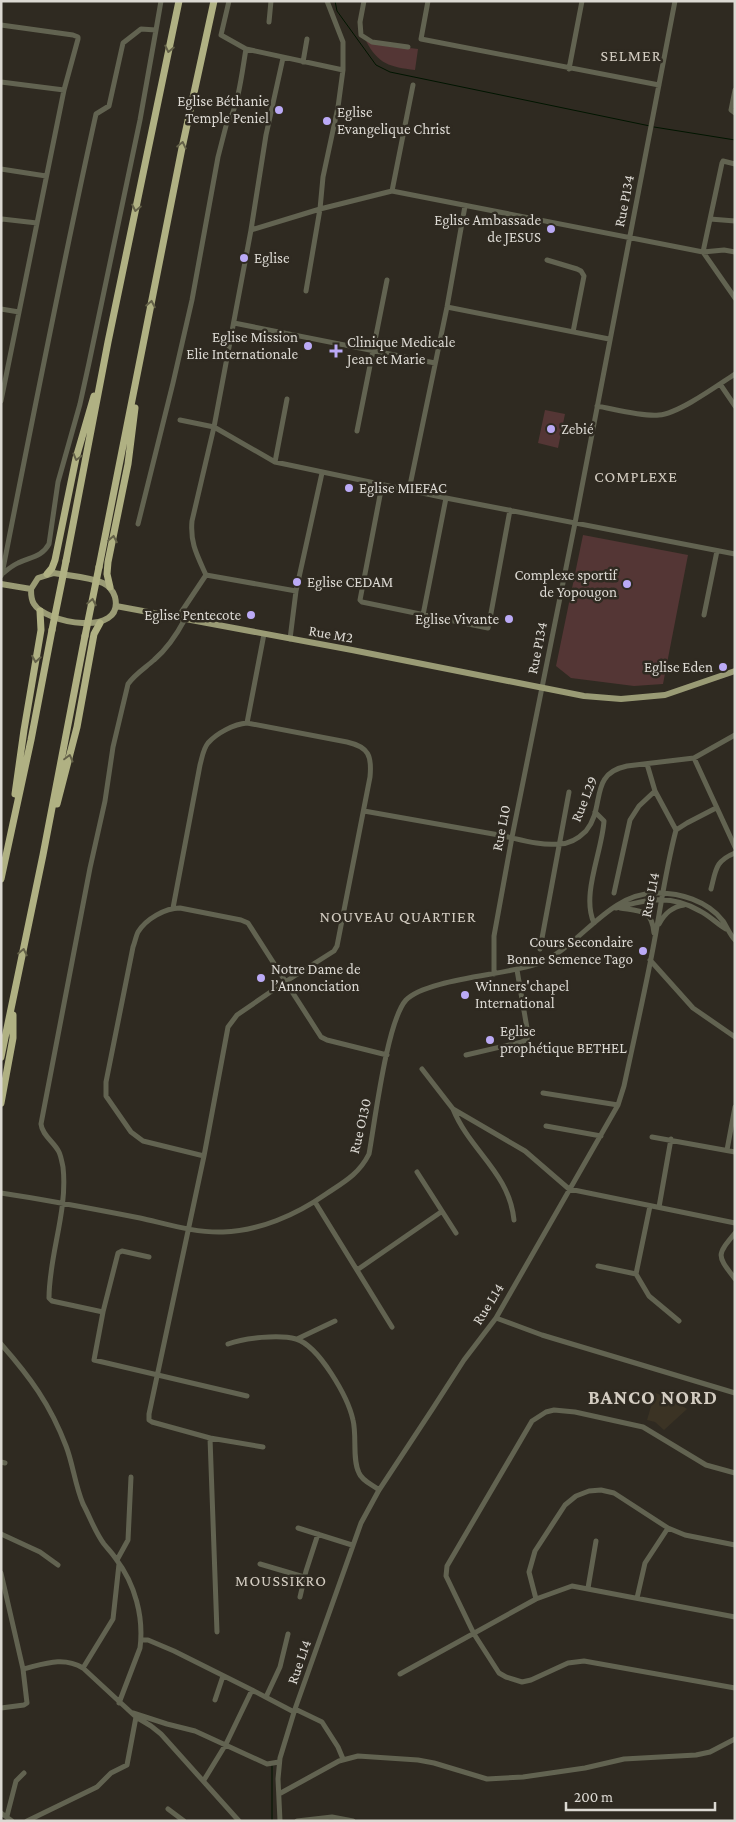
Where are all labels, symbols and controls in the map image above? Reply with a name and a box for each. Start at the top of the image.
one-way arrow [164,45,175,53]
district label: SELMER [601,47,661,64]
place label: Eglise Béthanie Temple Peniel [177,93,269,127]
marker: Eglise Béthanie Temple Peniel [273,104,285,116]
place label: Eglise Evangelique Christ [337,104,451,138]
marker: Eglise Evangelique Christ [321,115,333,127]
one-way arrow [177,140,187,149]
street label: Rue P134 [611,174,637,228]
one-way arrow [131,204,142,212]
place label: Eglise Ambassade de JESUS [434,212,541,246]
marker: Eglise Ambassade de JESUS [545,223,557,235]
place label: Eglise [254,250,290,267]
marker: Eglise [238,252,250,264]
one-way arrow [145,300,156,308]
place label: Eglise Mission Elie Internationale [186,329,298,362]
place label: Clinique Medicale Jean et Marie [345,334,456,368]
marker: Eglise Mission Elie Internationale [302,340,314,352]
marker: Clinique Medicale Jean et Marie [329,344,343,358]
place label: Zebié [561,421,594,437]
marker: Zebié [545,423,557,435]
one-way arrow [72,452,82,461]
district label: COMPLEXE [594,468,678,485]
place label: Eglise MIEFAC [359,480,447,497]
marker: Eglise MIEFAC [343,482,355,494]
one-way arrow [107,535,118,544]
place label: Complexe sportif de Yopougon [514,567,619,601]
place label: Eglise CEDAM [307,574,393,591]
marker: Eglise CEDAM [291,576,303,588]
marker: Complexe sportif de Yopougon [621,578,633,590]
one-way arrow [86,597,97,606]
place label: Eglise Pentecote [144,607,241,624]
marker: Eglise Pentecote [245,609,257,621]
place label: Eglise Vivante [415,611,499,628]
marker: Eglise Vivante [503,613,515,625]
street label: Rue P134 [524,621,550,675]
street label: Rue M2 [307,622,355,646]
one-way arrow [31,655,41,664]
place label: Eglise Eden [644,659,713,676]
marker: Eglise Eden [717,661,729,673]
one-way arrow [64,754,74,762]
street label: Rue L29 [568,774,600,824]
street label: Rue L10 [489,804,513,852]
street label: Rue L14 [638,871,662,919]
district label: NOUVEAU QUARTIER [319,908,477,925]
place label: Cours Secondaire Bonne Semence Tago [507,934,633,968]
marker: Cours Secondaire Bonne Semence Tago [637,945,649,957]
one-way arrow [17,947,28,956]
place label: Notre Dame de l’Annonciation [271,961,361,994]
marker: Notre Dame de l’Annonciation [255,972,267,984]
place label: Winners'chapel International [475,978,569,1011]
marker: Winners'chapel International [459,989,471,1001]
place label: Eglise prophétique BETHEL [500,1023,627,1057]
marker: Eglise prophétique BETHEL [484,1034,496,1046]
street label: Rue O130 [346,1097,374,1155]
street label: Rue L14 [469,1280,507,1328]
district label: BANCO NORD [588,1386,718,1408]
district label: MOUSSIKRO [235,1572,327,1589]
street label: Rue L14 [284,1638,314,1686]
scale bar [566,1780,715,1812]
text: 200 m [574,1789,613,1805]

